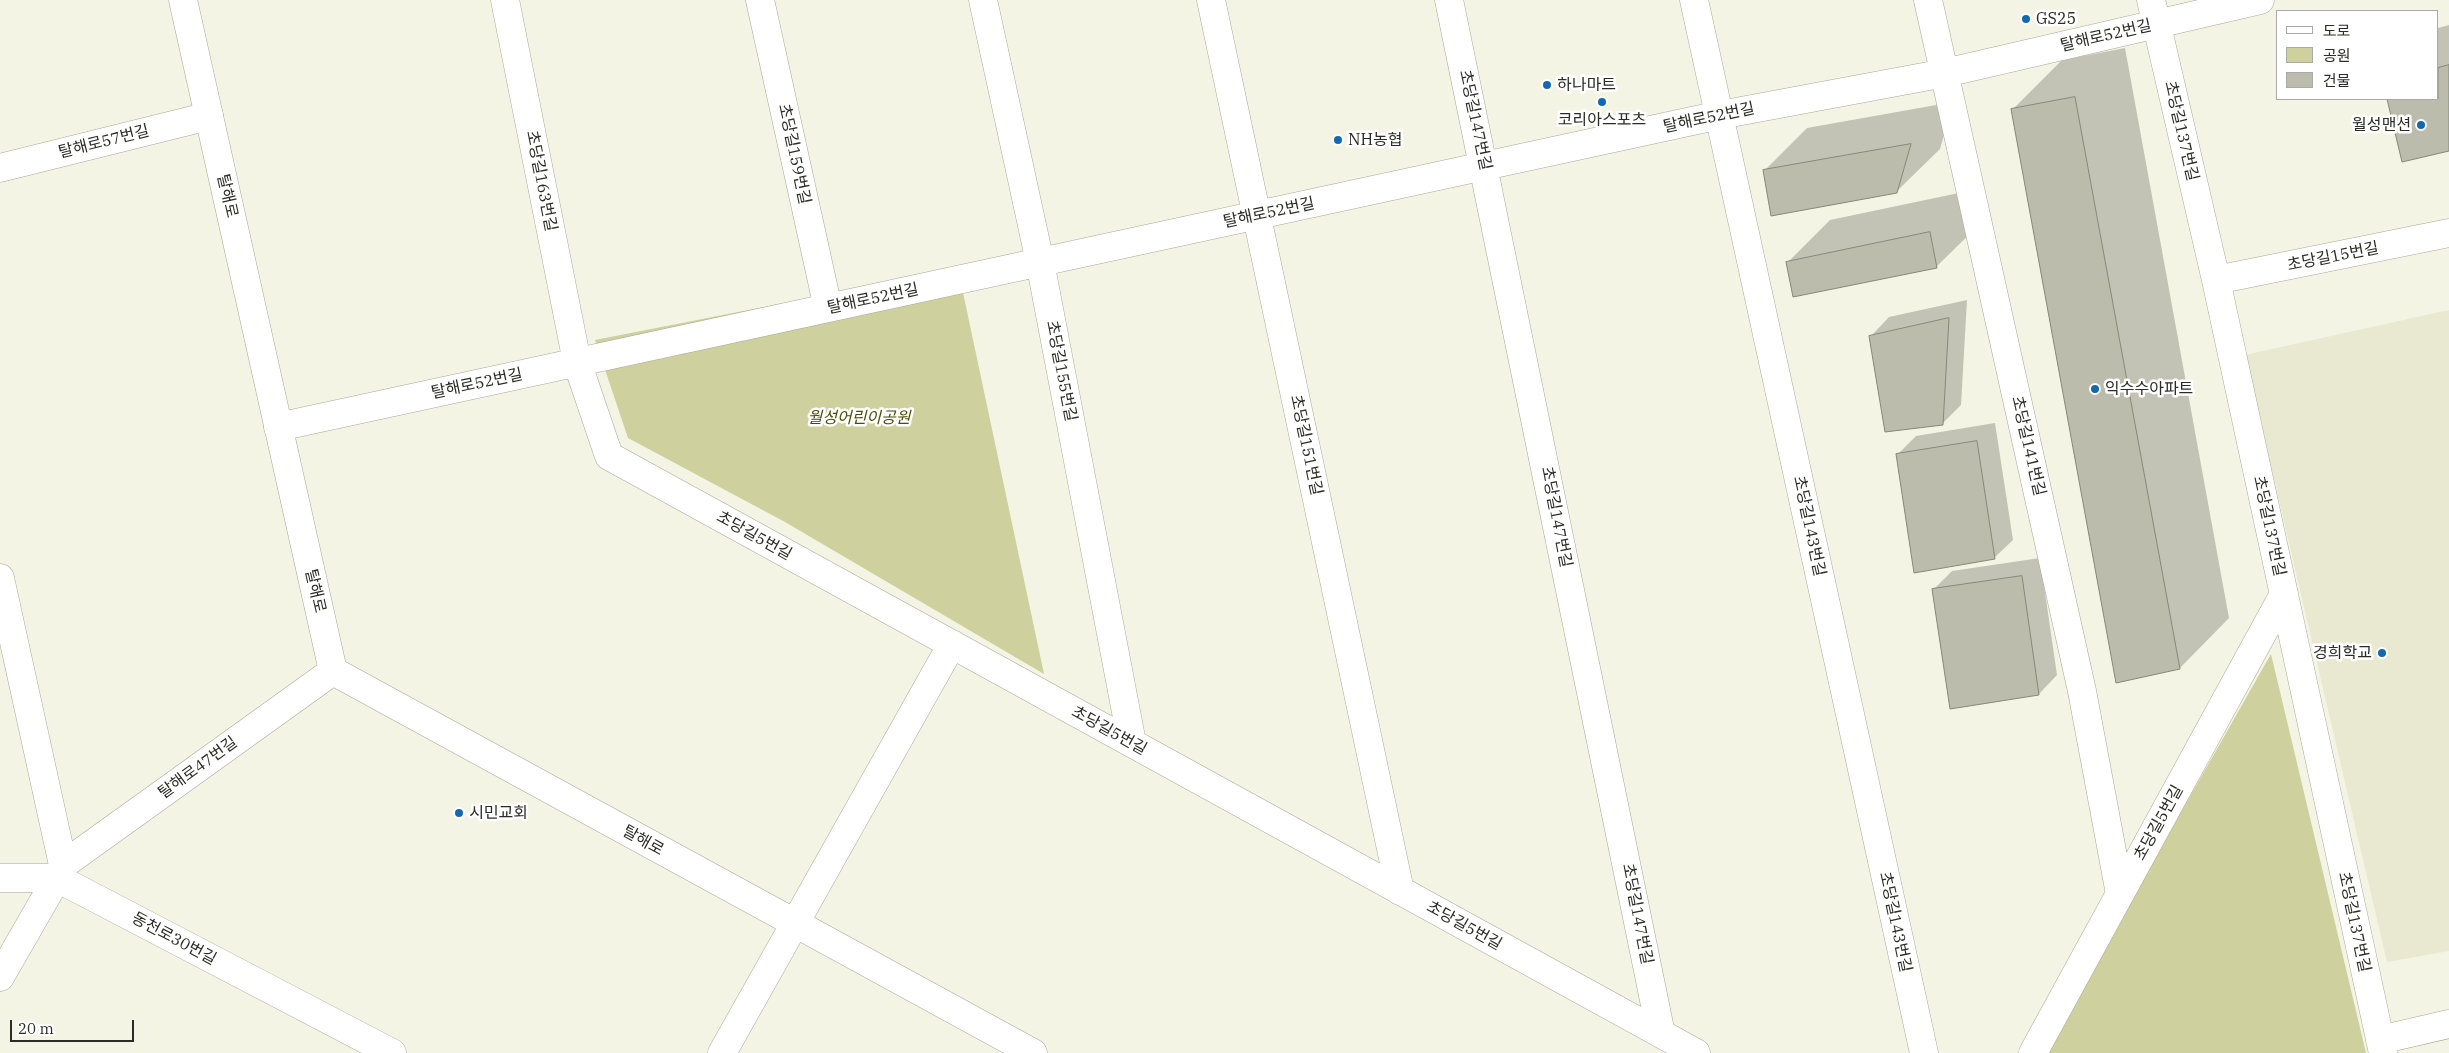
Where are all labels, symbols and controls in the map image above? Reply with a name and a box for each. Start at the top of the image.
place label: GS25 [2036,9,2076,29]
legend [2276,10,2439,100]
marker: GS25 [2020,13,2032,25]
street label: 탈해로52번길 [2059,16,2153,56]
text: 도로 [2323,21,2351,40]
text: 공원 [2323,46,2351,65]
street label: 초당길147번길 [1455,68,1495,172]
text: 건물 [2323,71,2351,90]
place label: 하나마트 [1557,75,1616,95]
marker: 하나마트 [1541,79,1553,91]
street label: 초당길137번길 [2160,79,2202,183]
marker: 코리아스포츠 [1596,96,1608,108]
street label: 탈해로52번길 [1662,99,1756,137]
street label: 초당길159번길 [774,102,814,206]
place label: 코리아스포츠 [1558,110,1646,130]
place label: 월성맨션 [2352,115,2411,135]
marker: 월성맨션 [2415,119,2427,131]
street label: 탈해로57번길 [57,121,151,163]
street label: 초당길163번길 [522,129,560,233]
place label: NH농협 [1348,130,1402,150]
marker: NH농협 [1332,134,1344,146]
street label: 탈해로 [213,172,241,220]
street label: 탈해로52번길 [1222,194,1316,232]
street label: 초당길15번길 [2286,239,2380,275]
street label: 탈해로52번길 [826,280,920,318]
street label: 초당길155번길 [1042,319,1080,423]
street label: 탈해로52번길 [430,365,524,403]
place label: 익수수아파트 [2105,379,2193,399]
marker: 익수수아파트 [2089,383,2101,395]
street label: 초당길151번길 [1286,393,1326,497]
street label: 초당길141번길 [2007,394,2049,498]
park label: 월성어린이공원 [807,408,911,428]
street label: 초당길147번길 [1537,465,1575,569]
street label: 초당길143번길 [1789,474,1829,578]
street label: 초당길137번길 [2249,474,2289,578]
street label: 초당길5번길 [713,507,795,565]
street label: 탈해로 [301,567,329,615]
place label: 경희학교 [2313,643,2372,663]
marker: 경희학교 [2376,647,2388,659]
street label: 초당길5번길 [1068,702,1150,760]
street label: 탈해로47번길 [155,733,241,803]
street label: 초당길5번길 [2130,782,2188,864]
place label: 시민교회 [469,803,528,823]
marker: 시민교회 [453,807,465,819]
street label: 탈해로 [619,822,667,860]
street label: 초당길147번길 [1618,862,1656,966]
street label: 초당길143번길 [1875,870,1915,974]
street label: 초당길137번길 [2334,870,2374,974]
street label: 초당길5번길 [1423,897,1505,955]
street label: 동천로30번길 [129,909,219,969]
scale bar [12,1010,136,1042]
text: 20 m [18,1019,54,1038]

